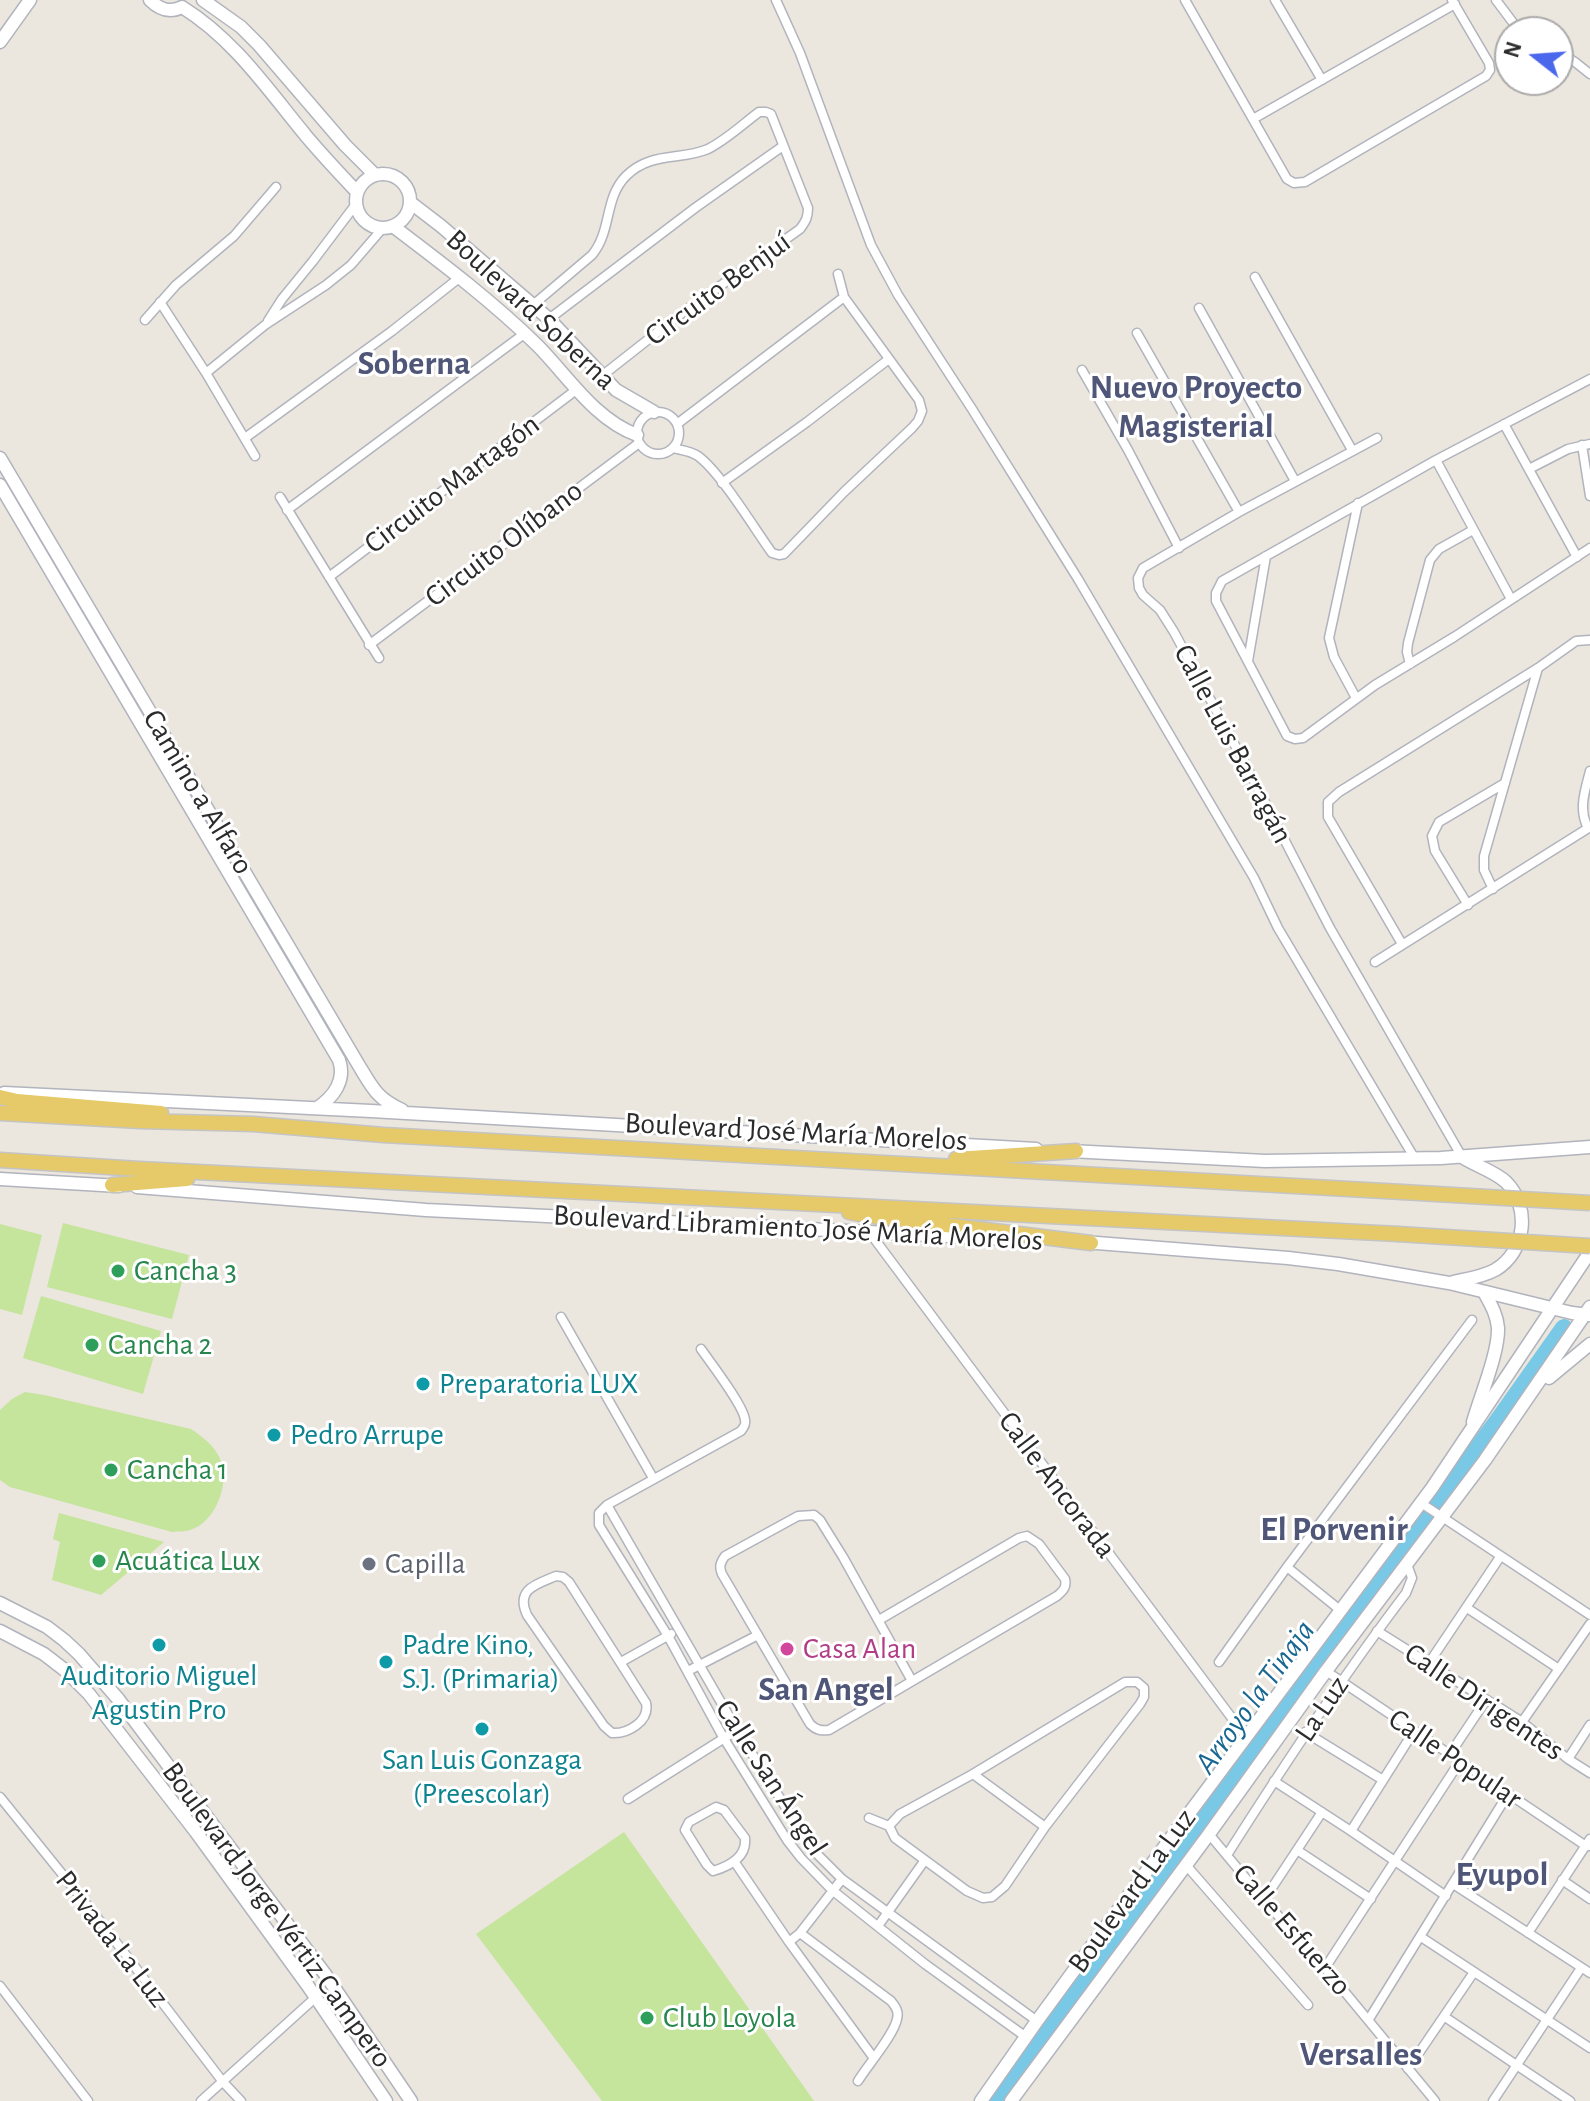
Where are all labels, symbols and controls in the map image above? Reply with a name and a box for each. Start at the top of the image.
north arrow [1494,16,1574,96]
text: N [1500,39,1526,60]
street label: Boulevard Soberna [438,222,624,398]
street label: Circuito Benjuí [638,224,798,354]
district label: Soberna [357,344,471,384]
district label: Nuevo Proyecto Magisterial [1090,368,1302,448]
street label: Circuito Martagón [357,406,547,562]
street label: Circuito Olíbano [418,473,590,615]
street label: Calle Luis Barragán [1165,638,1301,850]
street label: Camino a Alfaro [135,703,261,881]
street label: Boulevard José María Morelos [624,1105,968,1159]
street label: Boulevard Libramiento José María Morelos [552,1197,1044,1259]
place label: Cancha 3 [134,1253,237,1289]
marker: Cancha 3 [109,1262,127,1280]
place label: Cancha 2 [108,1327,212,1363]
marker: Cancha 2 [83,1336,101,1354]
place label: Preparatoria LUX [439,1366,638,1402]
marker: Preparatoria LUX [414,1375,432,1393]
street label: Calle Ancorada [990,1405,1124,1565]
place label: Pedro Arrupe [290,1417,444,1453]
marker: Pedro Arrupe [265,1426,283,1444]
place label: Cancha 1 [127,1452,228,1488]
marker: Cancha 1 [102,1461,120,1479]
district label: El Porvenir [1260,1510,1408,1550]
place label: Acuática Lux [115,1543,260,1579]
place label: Capilla [385,1546,466,1582]
marker: Acuática Lux [90,1552,108,1570]
marker: Capilla [360,1555,378,1573]
water label: Arroyo la Tinaja [1186,1613,1324,1781]
place label: Padre Kino, S.J. (Primaria) [402,1627,560,1698]
place label: Casa Alan [803,1631,916,1667]
street label: Calle Dirigentes [1397,1635,1571,1769]
marker: Auditorio Miguel Agustin Pro [150,1636,168,1654]
marker: Casa Alan [778,1640,796,1658]
marker: Padre Kino, S.J. (Primaria) [377,1653,395,1671]
place label: Auditorio Miguel Agustin Pro [60,1658,258,1728]
street label: La Luz [1287,1669,1357,1749]
district label: San Angel [758,1670,894,1710]
street label: Calle San Ángel [707,1693,835,1863]
street label: Calle Popular [1381,1701,1529,1817]
marker: San Luis Gonzaga (Preescolar) [473,1720,491,1738]
place label: San Luis Gonzaga (Preescolar) [382,1742,582,1812]
street label: Boulevard Jorge Vértiz Campero [154,1755,400,2075]
street label: Boulevard La Luz [1060,1802,1204,1980]
district label: Eyupol [1456,1855,1548,1895]
street label: Calle Esfuerzo [1225,1857,1359,2003]
street label: Privada La Luz [47,1863,177,2015]
place label: Club Loyola [663,2000,796,2036]
marker: Club Loyola [638,2009,656,2027]
district label: Versalles [1300,2035,1422,2075]

